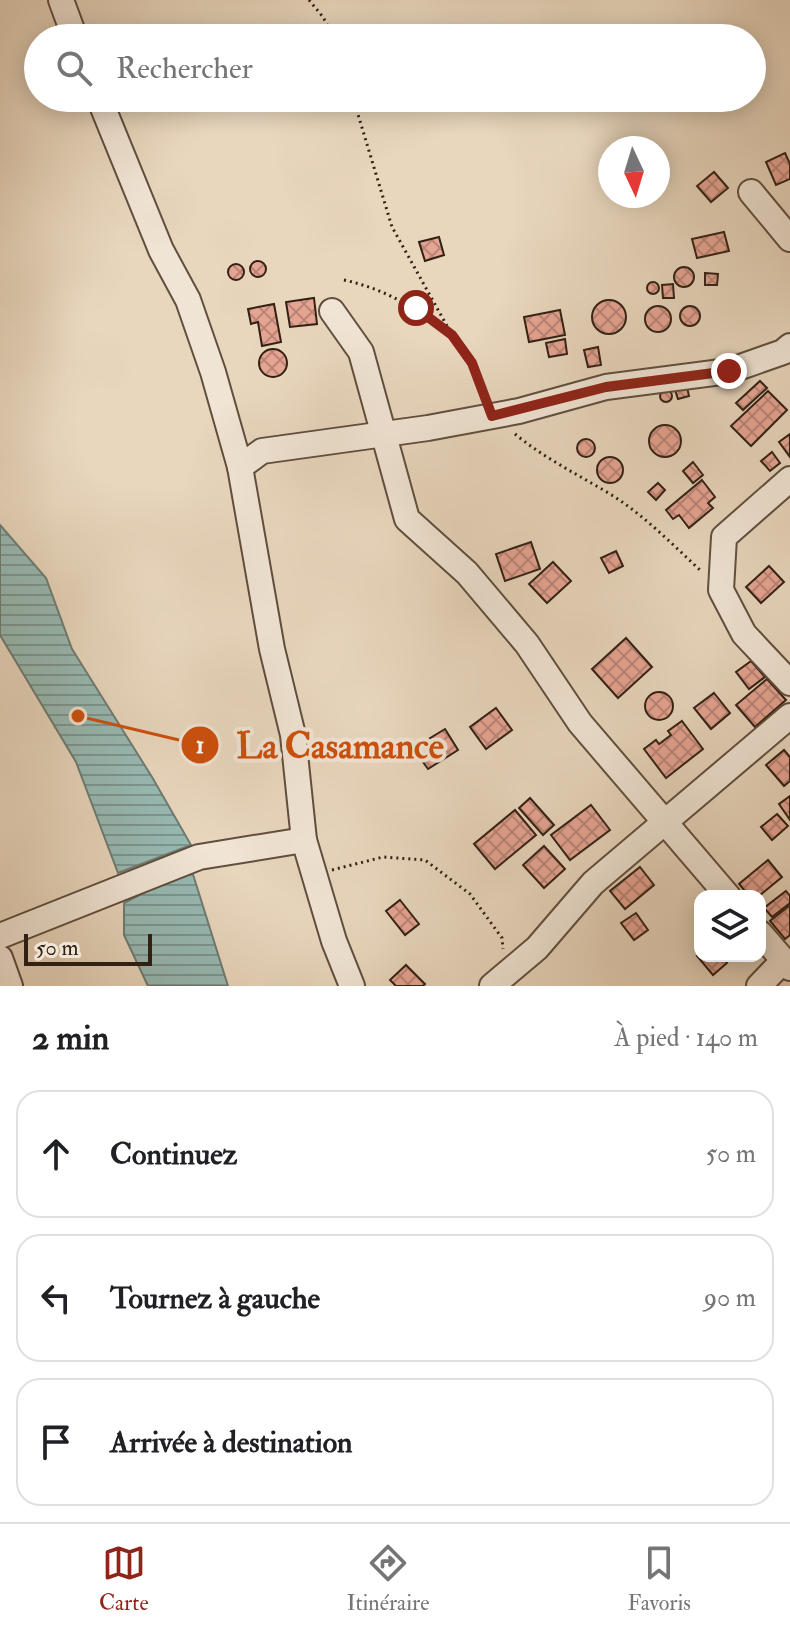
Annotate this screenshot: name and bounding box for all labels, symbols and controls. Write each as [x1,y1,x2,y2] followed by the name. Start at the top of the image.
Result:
[24,24,766,112] search box
[52,46,96,90] icon: search
[116,50,253,87] text: Rechercher
[598,136,670,208] north arrow
[398,290,434,326] route start
[711,353,747,389] route end
[180,715,460,775] callout: La Casamance
[236,724,444,769] text: La Casamance
[196,730,204,761] text: 1
[694,890,766,962] map controls
[694,890,766,962] button: layers
[24,930,152,966] scale bar
[36,934,78,962] text: 50 m
[32,1017,109,1060] text: 2 min
[614,1022,758,1054] text: À pied · 140 m
[34,1132,78,1176] icon: ahead
[110,1136,237,1173] text: Continuez
[706,1138,756,1170] text: 50 m
[34,1276,78,1320] icon: left
[110,1280,320,1317] text: Tournez à gauche
[704,1282,756,1314] text: 90 m
[34,1420,78,1464] icon: arrive
[110,1424,353,1461] text: Arrivée à destination
[99,1541,149,1617] tab: Carte
[347,1541,429,1617] tab: Itinéraire
[627,1541,691,1617] tab: Favoris

